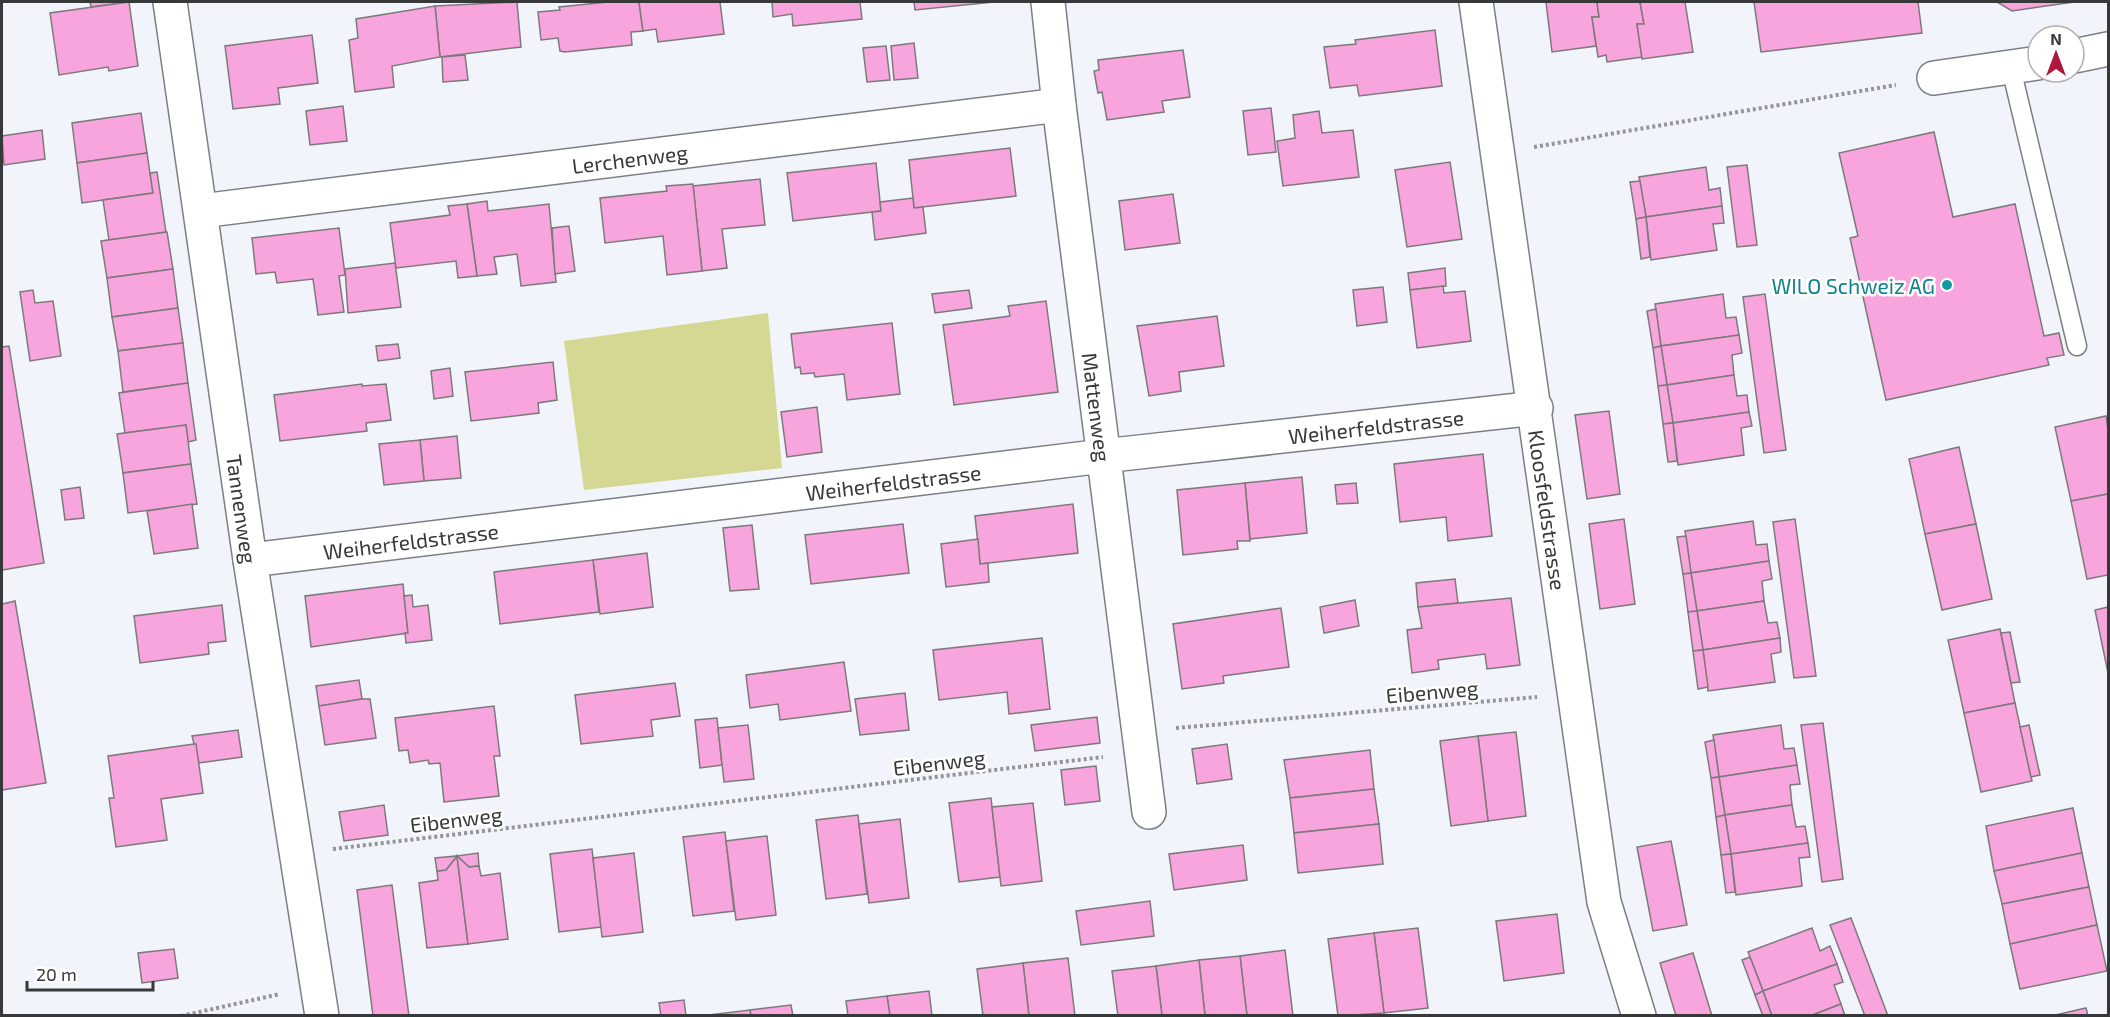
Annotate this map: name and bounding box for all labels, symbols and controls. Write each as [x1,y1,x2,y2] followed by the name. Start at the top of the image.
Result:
[2026,24,2086,84] north arrow
[2050,29,2062,48] text: N
[570,138,689,178] street label: Lerchenweg
[1771,273,1935,298] place label: WILO Schweiz AG
[1940,278,1954,292] marker: WILO Schweiz AG
[1078,351,1117,463] street label: Mattenweg
[1287,404,1465,448] street label: Weiherfeldstrasse
[1524,428,1572,592] street label: Kloosfeldstrasse
[222,453,263,565] street label: Tannenweg
[804,458,982,505] street label: Weiherfeldstrasse
[322,517,500,563] street label: Weiherfeldstrasse
[1385,674,1480,707] street label: Eibenweg
[891,744,987,780] street label: Eibenweg
[408,801,504,837] street label: Eibenweg
[27,954,153,992] scale bar
[36,963,77,985] text: 20 m

